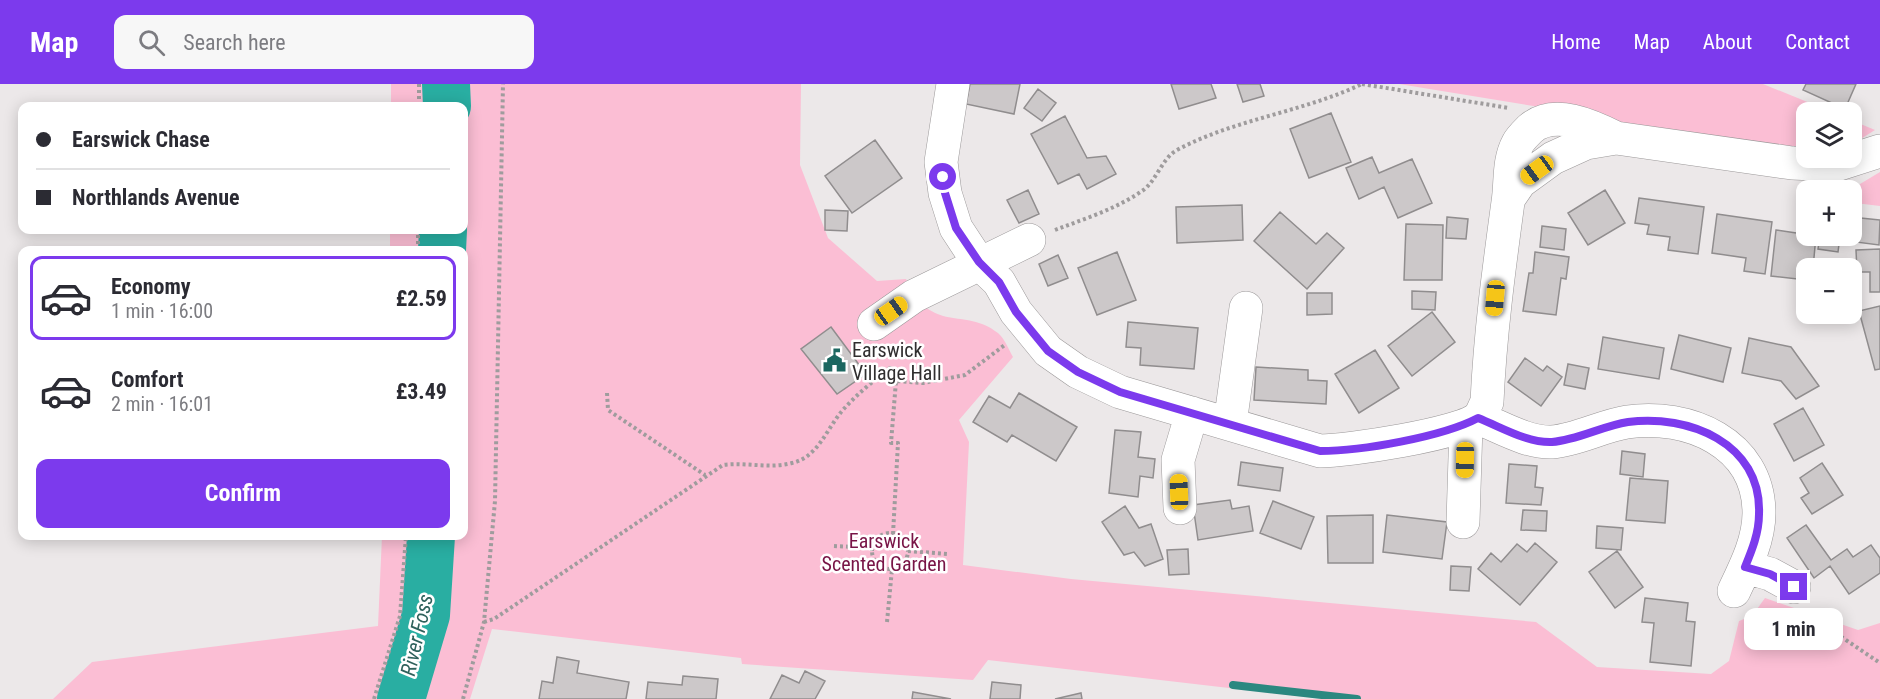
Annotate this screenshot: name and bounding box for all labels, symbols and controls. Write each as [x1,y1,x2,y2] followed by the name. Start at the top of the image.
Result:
[114,15,534,69] search box
[30,26,78,59] text: Map
[135,26,168,59] icon: search
[183,30,286,55] text: Search here
[1551,30,1601,54] text: Home
[1634,30,1670,54] text: Map
[1703,30,1752,54] text: About
[1785,30,1850,54] text: Contact
[1796,102,1862,324] map controls
[1796,102,1862,168] button: layers
[72,127,210,152] text: Earswick Chase
[1517,152,1557,188] car
[929,163,956,190] route start
[1796,180,1862,246] button: +
[72,185,240,210] text: Northlands Avenue
[1796,258,1862,324] button: −
[39,271,93,325] icon: car
[111,274,191,299] text: Economy
[1484,279,1506,317] car
[396,286,447,311] text: £2.59
[871,293,911,329] car
[111,299,213,323] text: 1 min · 16:00
[852,338,942,385] place label: Earswick Village Hall
[821,348,847,374] public building icon: Earswick Village Hall
[39,364,93,418] icon: car
[111,367,184,392] text: Comfort
[396,379,447,404] text: £3.49
[111,392,213,416] text: 2 min · 16:01
[1456,442,1474,478] car
[36,459,450,528] button: Confirm
[1169,474,1189,510] car
[822,529,946,576] park label: Earswick Scented Garden
[1780,573,1807,600] route end
[396,592,438,678] water label: River Foss
[1744,608,1844,650] callout: 1 min
[1771,617,1816,641] text: 1 min

